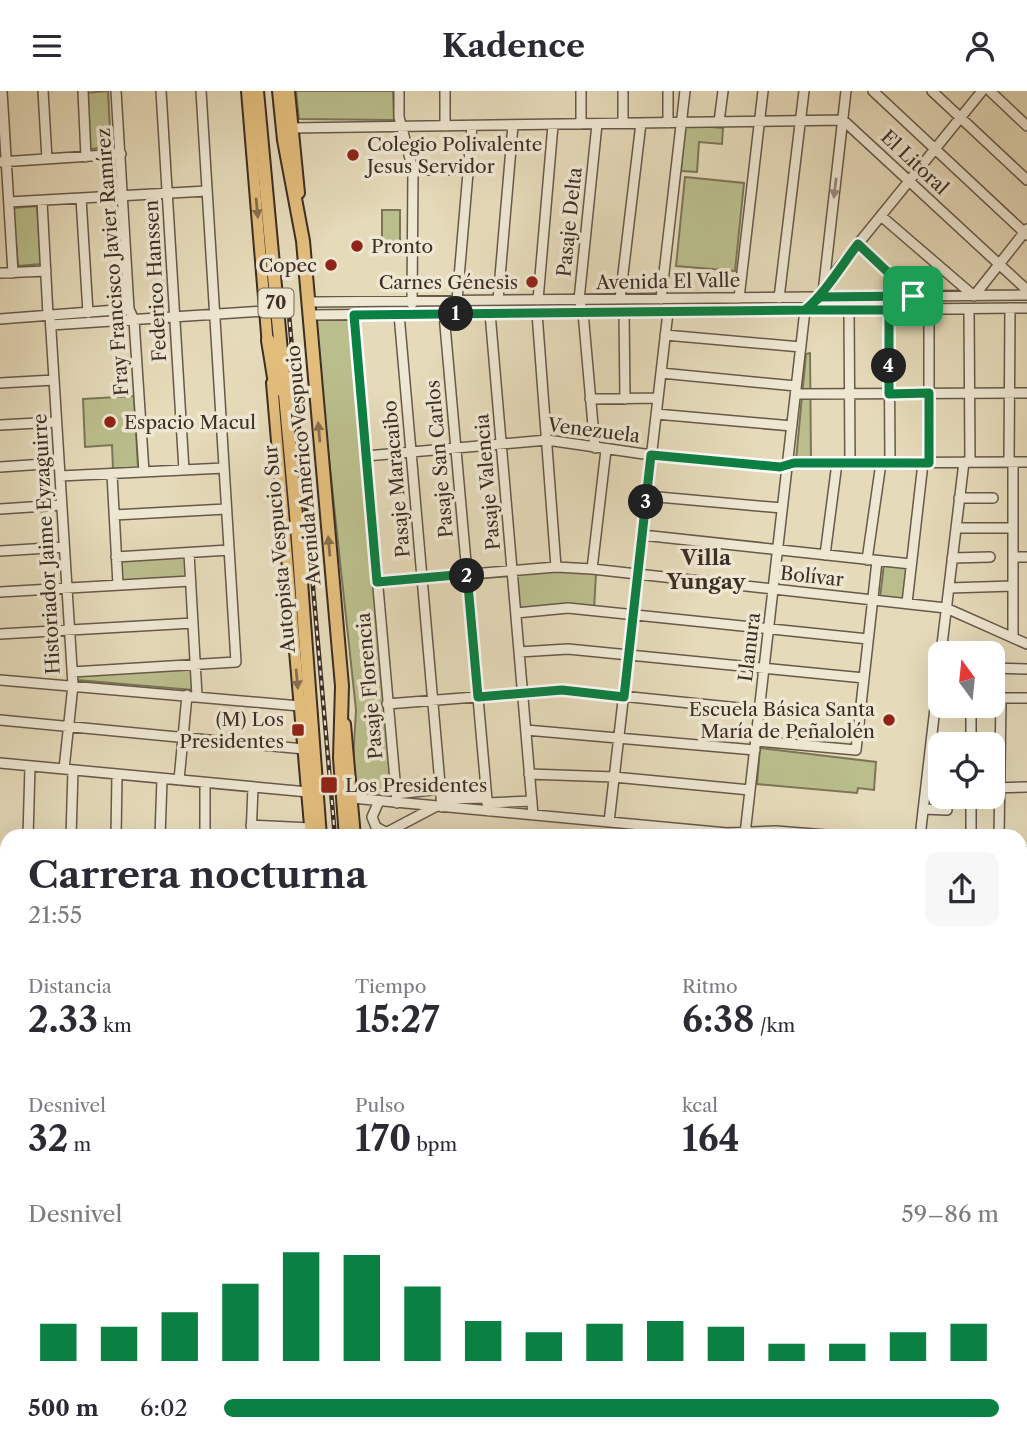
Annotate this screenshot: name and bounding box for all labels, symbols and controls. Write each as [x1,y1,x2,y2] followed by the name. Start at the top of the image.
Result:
[442,26,585,65] text: Kadence
[28,27,66,65] icon: menu
[961,27,999,65] icon: person
[876,125,953,200] street label: El Litoral
[92,127,133,397] street label: Fray Francisco Javier Ramírez
[364,133,542,178] place label: Colegio Polivalente Jesus Servidor
[345,147,361,163] marker: Colegio Polivalente Jesus Servidor
[552,166,587,278] street label: Pasaje Delta
[830,177,841,199] one-way arrow
[252,197,263,219] one-way arrow
[140,199,171,362] street label: Federico Hanssen
[371,235,433,258] place label: Pronto
[349,238,365,254] marker: Pronto
[258,254,317,277] place label: Copec
[323,257,339,273] marker: Copec
[883,266,943,326] pin
[595,269,740,294] street label: Avenida El Valle
[379,271,518,294] place label: Carnes Génesis
[524,274,540,290] marker: Carnes Génesis
[894,277,932,315] icon: arrive
[258,288,294,317] road number: 70
[438,297,474,332] pin: 1
[451,302,460,325] text: 1
[282,344,326,587] street label: Avenida Américo Vespucio
[872,349,906,383] pin: 4
[883,354,894,377] text: 4
[421,379,458,539] street label: Pasaje San Carlos
[378,399,415,558] street label: Pasaje Maracaibo
[124,411,256,434] place label: Espacio Macul
[28,413,65,675] street label: Historiador Jaime Eyzaguirre
[470,413,505,551] street label: Pasaje Valencia
[545,413,642,448] street label: Venezuela
[102,414,118,430] marker: Espacio Macul
[313,420,324,442] one-way arrow
[259,444,300,655] street label: Autopista Vespucio Sur
[628,485,664,519] pin: 3
[640,490,651,513] text: 3
[323,535,334,557] one-way arrow
[666,545,747,594] district label: Villa Yungay
[449,559,484,594] pin: 2
[779,562,845,591] street label: Bolívar
[461,564,472,587] text: 2
[734,611,765,683] street label: Llanura
[352,612,387,760] street label: Pasaje Florencia
[928,641,1004,717] north arrow
[928,641,1005,809] map controls
[292,668,303,690] one-way arrow
[689,698,875,743] place label: Escuela Básica Santa María de Peñalolén
[179,708,284,753] place label: (M) Los Presidentes
[881,712,897,728] marker: Escuela Básica Santa María de Peñalolén
[290,722,306,738] marker: (M) Los Presidentes
[928,732,1005,809] button: locate
[345,774,487,797] place label: Los Presidentes
[319,775,339,795] marker: Los Presidentes
[28,851,368,898] text: Carrera nocturna
[925,852,999,926] button: share
[28,901,82,929] text: 21:55
[28,975,112,998] text: Distancia
[355,975,426,998] text: Tiempo
[682,975,738,998] text: Ritmo
[28,998,98,1041] text: 2.33
[355,998,439,1041] text: 15:27
[682,998,755,1041] text: 6:38
[98,1014,132,1037] text: km
[755,1014,795,1037] text: /km
[28,1094,106,1117] text: Desnivel
[355,1094,405,1117] text: Pulso
[682,1094,718,1117] text: kcal
[28,1117,68,1160] text: 32
[355,1117,411,1160] text: 170
[682,1117,739,1160] text: 164
[68,1133,91,1156] text: m
[411,1133,457,1156] text: bpm
[28,1200,122,1228] text: Desnivel
[901,1200,999,1228] text: 59–86 m
[28,1394,99,1422] text: 500 m
[140,1394,188,1422] text: 6:02

